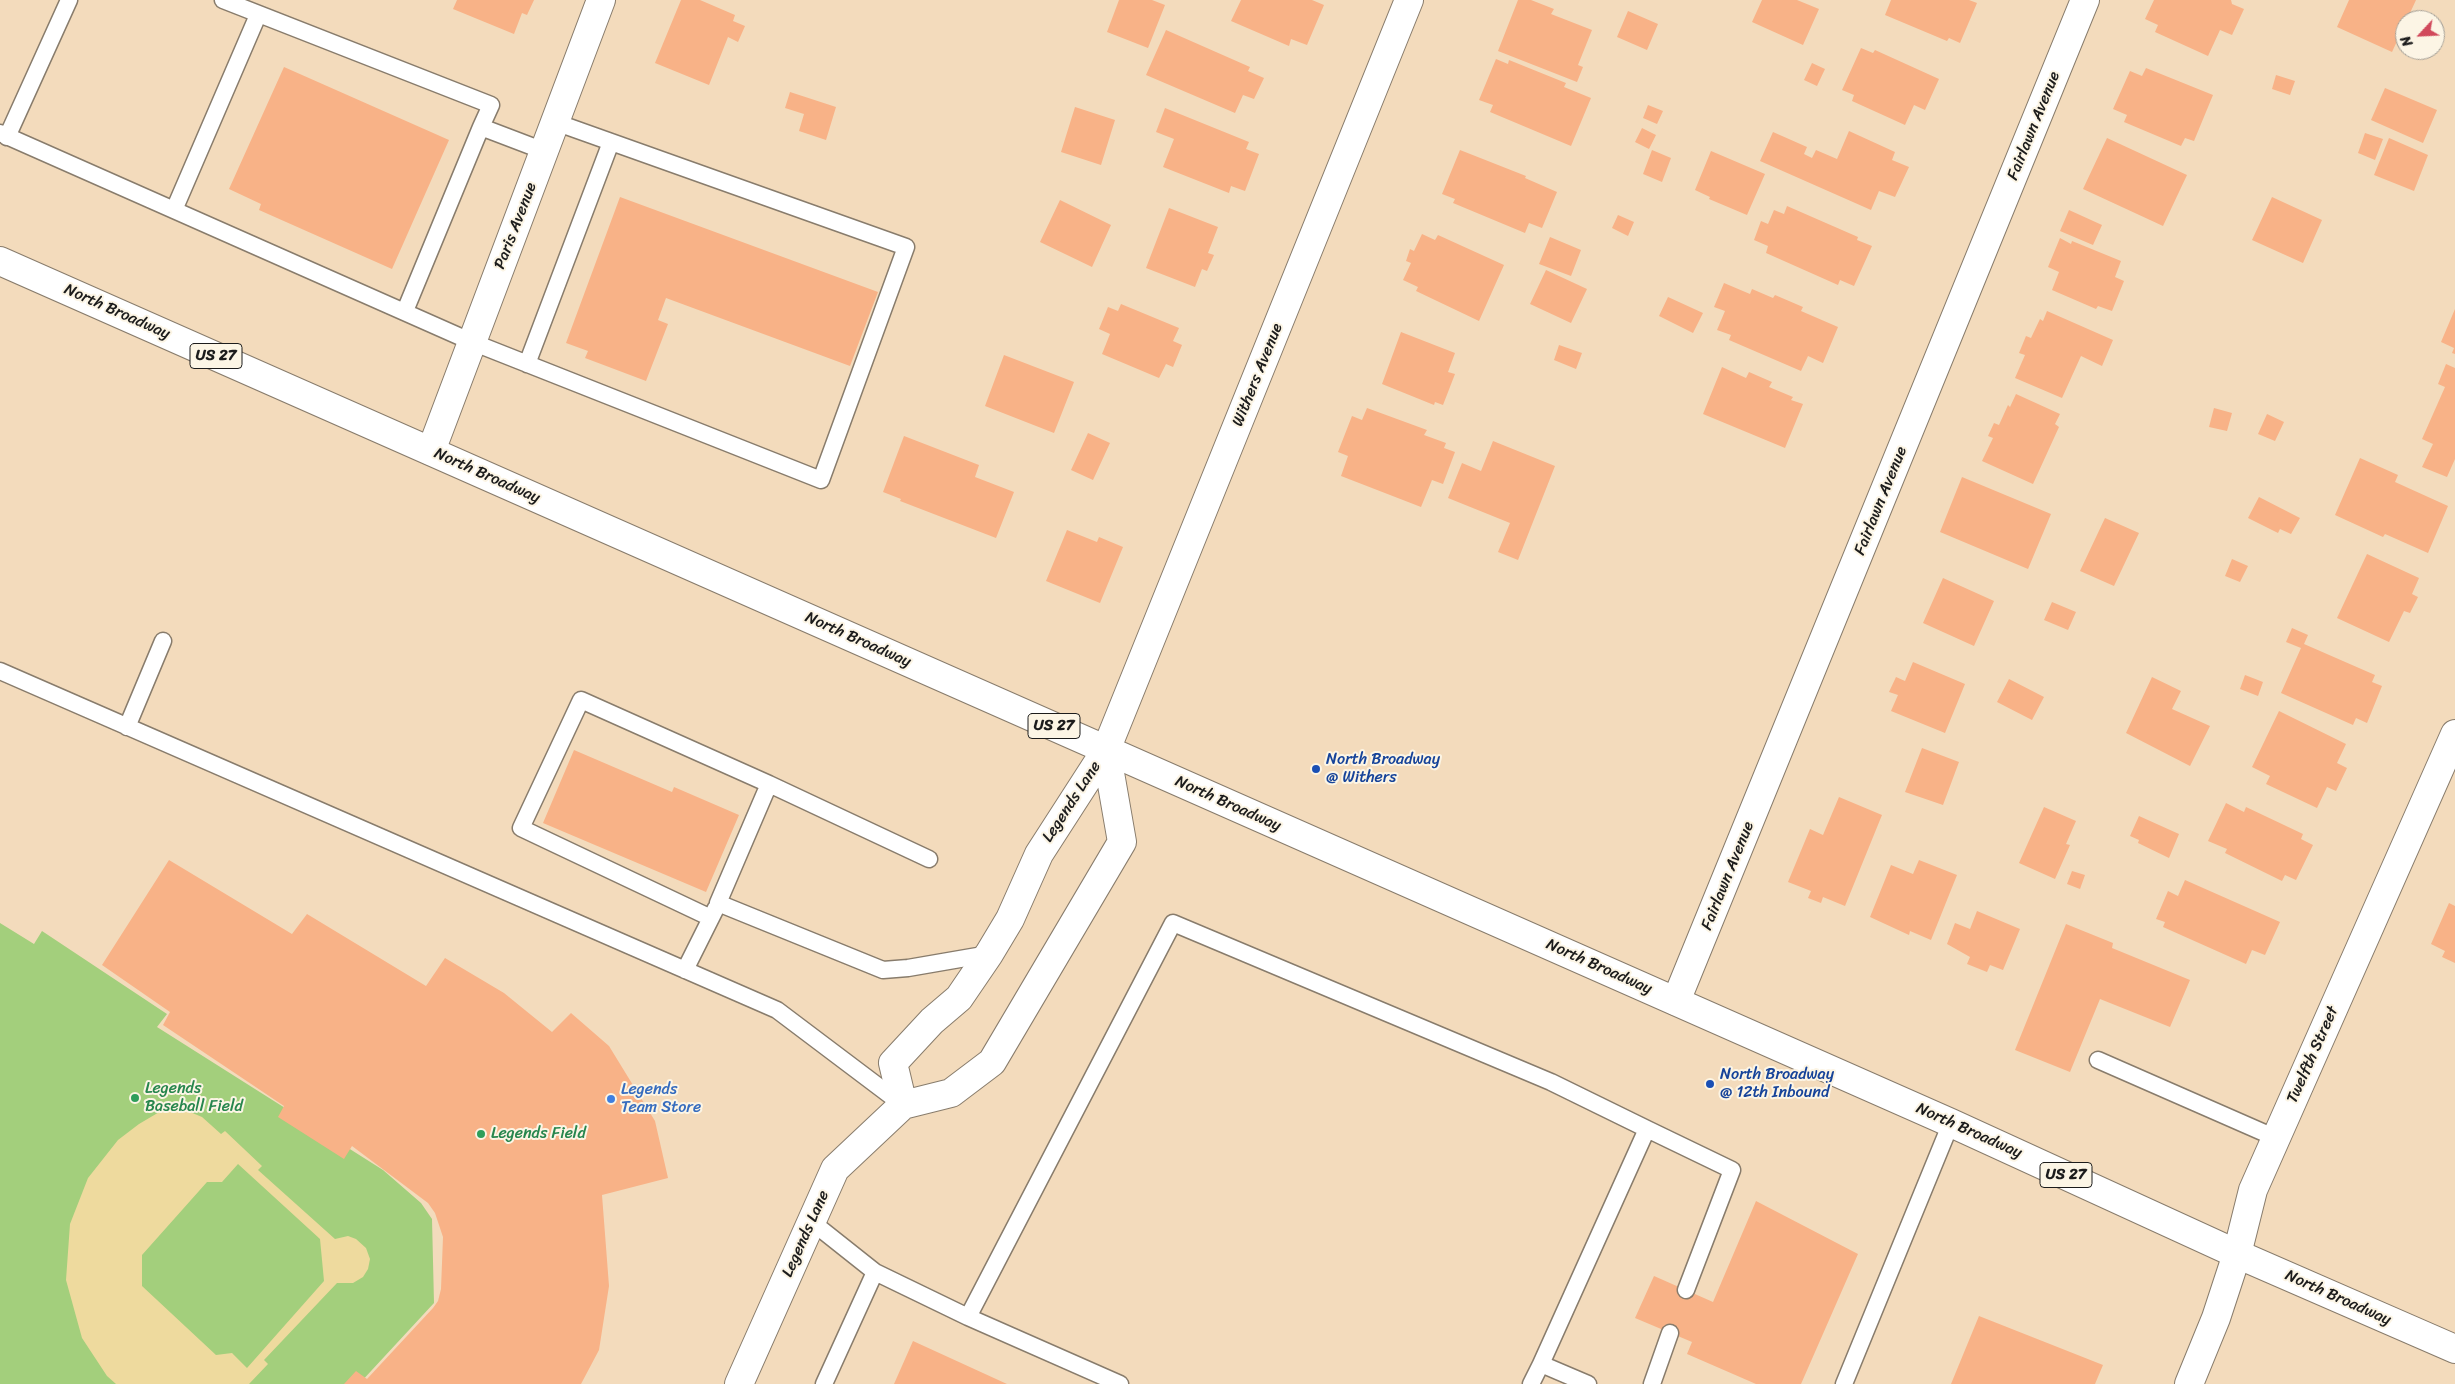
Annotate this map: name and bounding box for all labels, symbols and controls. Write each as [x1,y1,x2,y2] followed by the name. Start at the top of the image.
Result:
[2395,10,2445,60] north arrow
[2393,31,2420,51] text: N
[2004,69,2064,183] street label: Fairlawn Avenue
[491,180,541,272] street label: Paris Avenue
[61,280,173,344] street label: North Broadway
[1229,321,1287,429] street label: Withers Avenue
[190,344,242,368] road number: US 27
[431,444,543,508] street label: North Broadway
[1851,444,1911,558] street label: Fairlawn Avenue
[802,608,914,672] street label: North Broadway
[1028,714,1080,738] road number: US 27
[1326,750,1440,788] place label: North Broadway @ Withers
[1039,758,1105,846] street label: Legends Lane
[1310,763,1322,775] marker: North Broadway @ Withers
[1172,772,1284,836] street label: North Broadway
[1698,819,1758,933] street label: Fairlawn Avenue
[1543,935,1655,999] street label: North Broadway
[2283,1004,2343,1106] street label: Twelfth Street
[1720,1065,1834,1103] place label: North Broadway @ 12th Inbound
[1704,1078,1716,1090] marker: North Broadway @ 12th Inbound
[145,1079,243,1117] place label: Legends Baseball Field
[621,1080,701,1118] place label: Legends Team Store
[129,1092,141,1104] marker: Legends Baseball Field
[605,1093,617,1105] marker: Legends Team Store
[1913,1099,2025,1163] street label: North Broadway
[491,1124,586,1144] place label: Legends Field
[475,1128,487,1140] marker: Legends Field
[2040,1162,2092,1188] road number: US 27
[778,1188,834,1280] street label: Legends Lane
[2282,1266,2394,1330] street label: North Broadway

